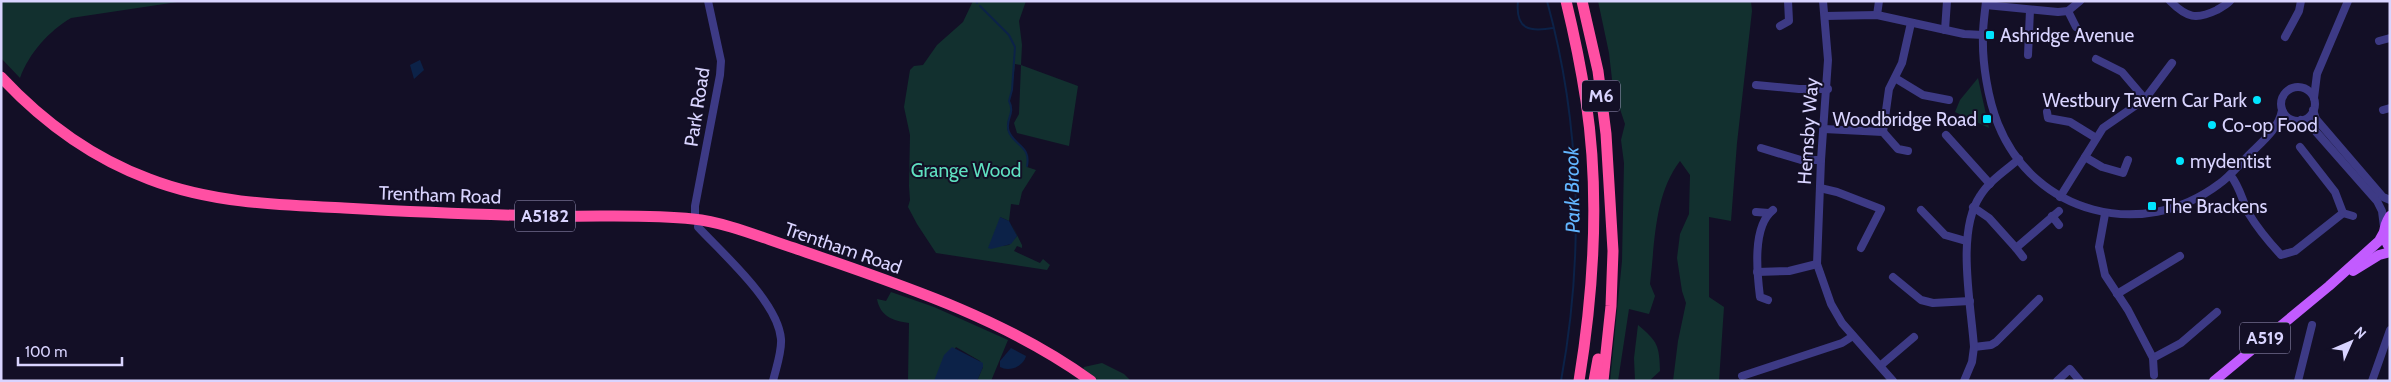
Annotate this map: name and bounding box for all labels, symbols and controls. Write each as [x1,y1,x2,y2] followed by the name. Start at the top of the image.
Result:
[2000,24,2134,47] place label: Ashridge Avenue
[1984,29,1996,41] marker: Ashridge Avenue
[679,66,715,148] street label: Park Road
[1793,76,1823,185] street label: Hemsby Way
[1582,80,1620,112] road number: M6
[2043,89,2247,112] place label: Westbury Tavern Car Park
[2251,94,2263,106] marker: Westbury Tavern Car Park
[1833,108,1977,131] place label: Woodbridge Road
[1981,113,1993,125] marker: Woodbridge Road
[2222,114,2318,137] place label: Co-op Food
[2206,119,2218,131] marker: Co-op Food
[1559,145,1585,233] water label: Park Brook
[2190,150,2272,173] place label: mydentist
[2174,155,2186,167] marker: mydentist
[911,159,1021,182] park label: Grange Wood
[378,181,502,209] street label: Trentham Road
[2162,195,2268,218] place label: The Brackens
[515,200,575,232] road number: A5182
[2146,200,2158,212] marker: The Brackens
[781,217,905,279] street label: Trentham Road
[2326,317,2376,367] north arrow
[2240,322,2290,353] road number: A519
[2350,323,2370,343] text: N
[18,334,121,366] scale bar
[25,343,67,361] text: 100 m

